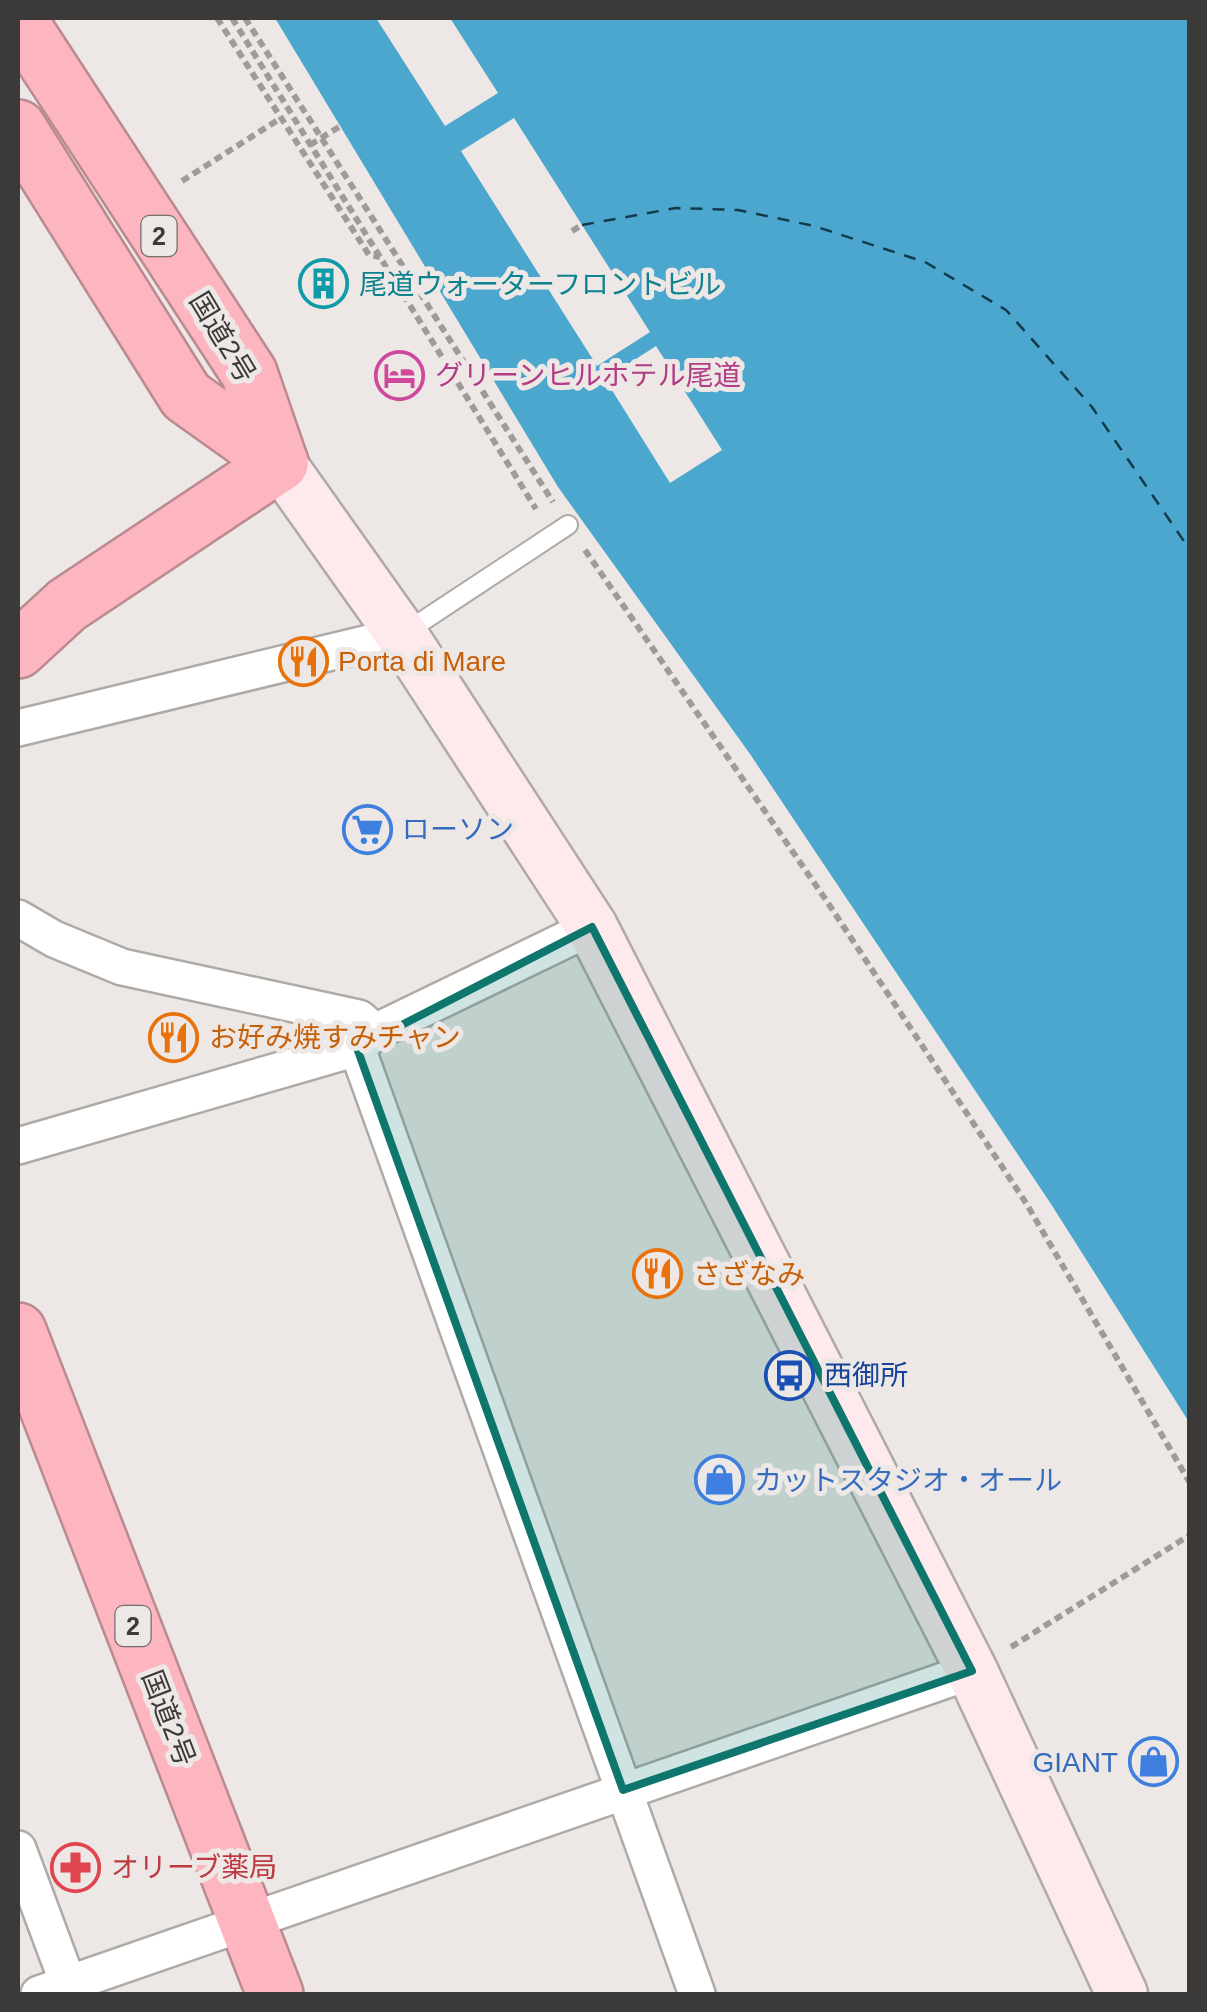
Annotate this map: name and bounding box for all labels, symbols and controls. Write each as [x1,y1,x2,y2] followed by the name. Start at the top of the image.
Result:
[142,216,176,256] road number: 2
[298,258,350,310] building icon: 尾道ウォーターフロントビル
[359,269,721,300] place label: 尾道ウォーターフロントビル
[184,287,262,388] street label: 国道2号
[374,349,426,401] hotel icon: グリーンヒルホテル尾道
[435,360,742,391] place label: グリーンヒルホテル尾道
[277,635,329,687] restaurant icon: Porta di Mare
[338,646,506,677] place label: Porta di Mare
[341,803,393,855] supermarket icon: ローソン
[402,814,514,845] place label: ローソン
[148,1011,200,1063] restaurant icon: お好み焼すみチャン
[209,1022,461,1053] place label: お好み焼すみチャン
[632,1248,684,1300] restaurant icon: さざなみ
[693,1259,805,1290] place label: さざなみ
[763,1349,815,1401] bus stop icon: 西御所
[824,1360,908,1391] place label: 西御所
[693,1454,745,1506] shop icon: カットスタジオ・オール
[754,1465,1062,1496] place label: カットスタジオ・オール
[116,1606,150,1646] road number: 2
[136,1666,201,1770] street label: 国道2号
[1127,1736,1179,1788] shop icon: GIANT
[1032,1747,1118,1778] place label: GIANT
[50,1841,102,1893] pharmacy icon: オリーブ薬局
[111,1852,277,1883] place label: オリーブ薬局

